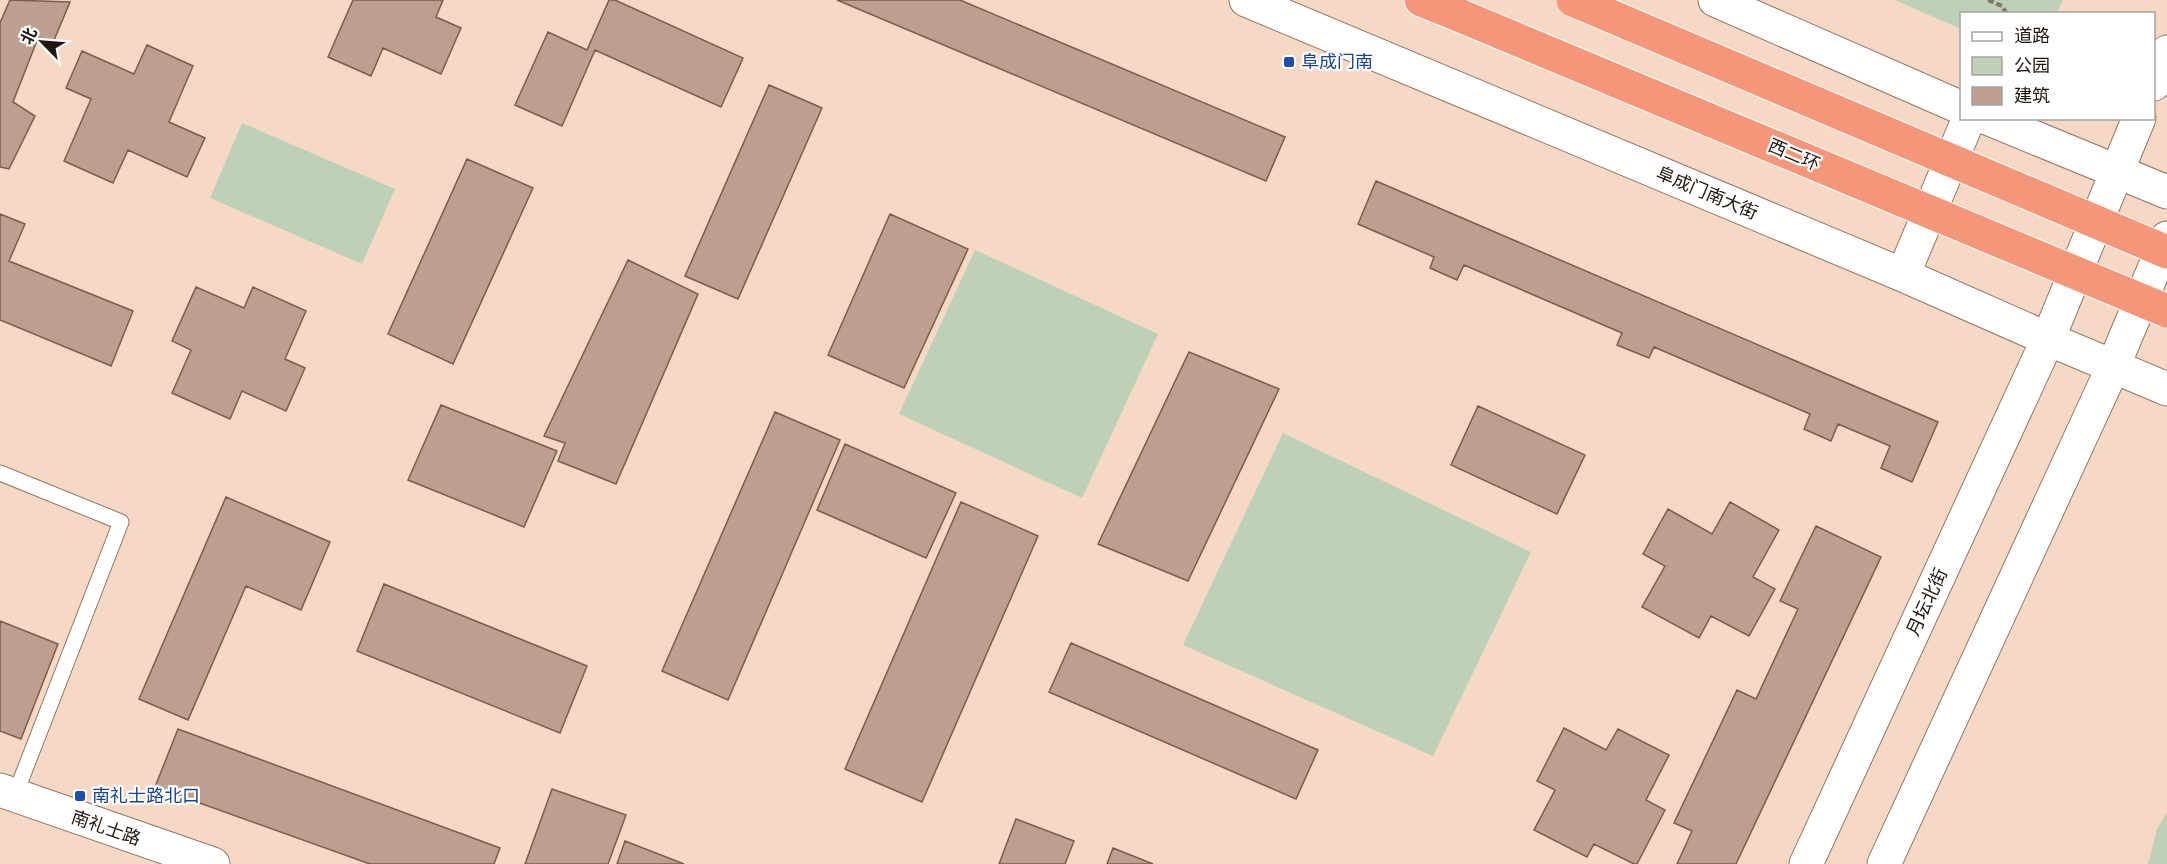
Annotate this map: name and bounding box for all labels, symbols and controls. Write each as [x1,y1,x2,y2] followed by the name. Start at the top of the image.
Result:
[12,12,72,72] north arrow
[1960,12,2155,120] legend
[16,24,41,47] text: 北
[2014,25,2050,46] text: 道路
[1301,51,1373,72] place label: 阜成门南
[1282,55,1296,69] marker: 阜成门南
[2014,55,2050,76] text: 公园
[2014,85,2050,106] text: 建筑
[1765,134,1823,175] street label: 西二环
[1653,162,1761,223] street label: 阜成门南大街
[1902,565,1951,639] street label: 月坛北街
[92,785,200,806] place label: 南礼士路北口
[73,789,87,803] marker: 南礼士路北口
[69,806,144,849] street label: 南礼士路

